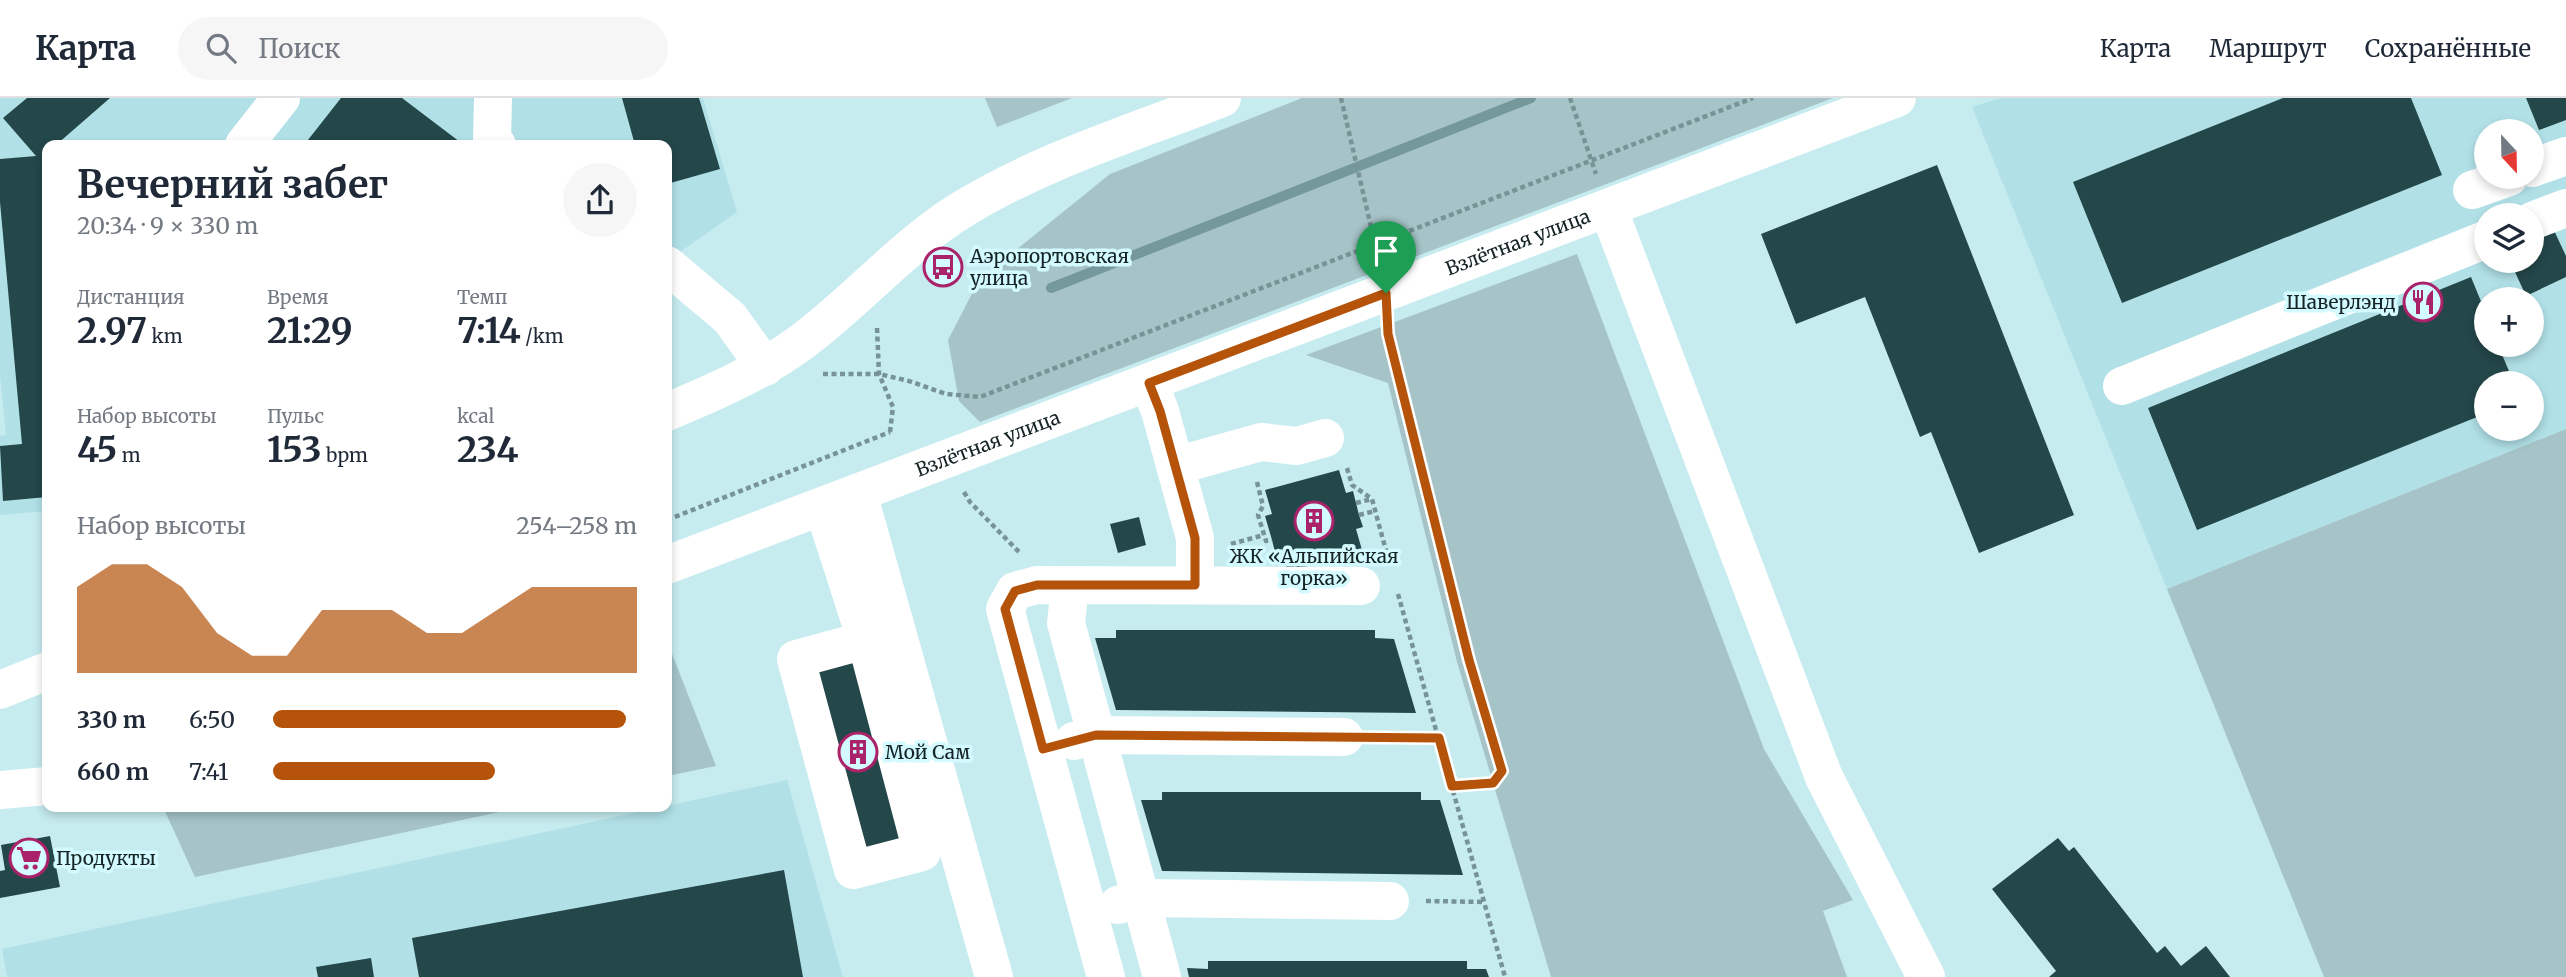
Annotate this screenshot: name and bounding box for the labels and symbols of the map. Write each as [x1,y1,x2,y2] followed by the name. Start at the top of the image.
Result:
[2474,119,2544,189] north arrow
[1442,204,1593,280] street label: Взлётная улица
[1356,221,1416,293] pin
[969,244,1129,290] place label: Аэропортовская улица
[922,246,964,288] bus stop icon: Аэропортовская улица
[2402,281,2444,323] restaurant icon: Шаверлэнд
[2286,290,2396,314] place label: Шаверлэнд
[912,405,1063,482] street label: Взлётная улица
[1293,500,1335,542] building icon: ЖК «Альпийская горка»
[1229,544,1399,590] place label: ЖК «Альпийская горка»
[837,731,879,773] building icon: Мой Сам
[885,740,970,764] place label: Мой Сам
[8,837,50,879] supermarket icon: Продукты
[56,846,156,870] place label: Продукты

